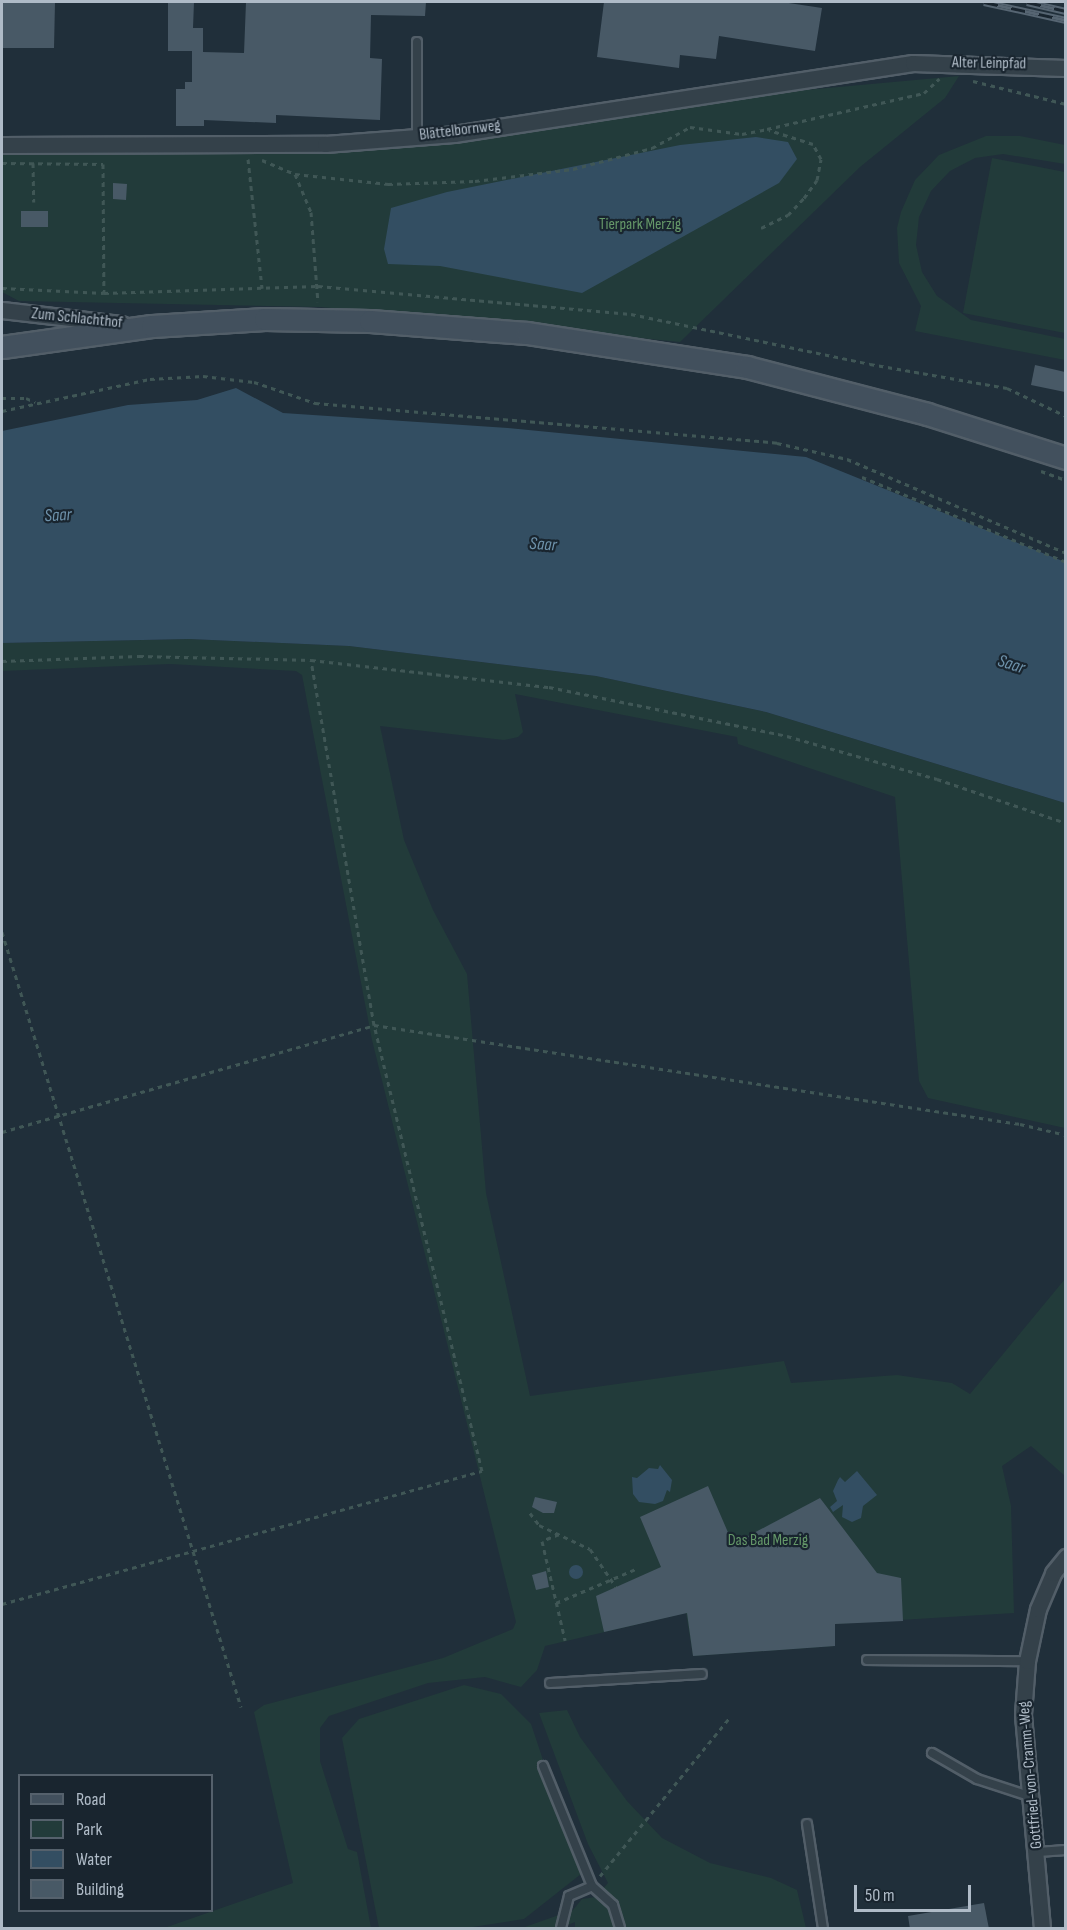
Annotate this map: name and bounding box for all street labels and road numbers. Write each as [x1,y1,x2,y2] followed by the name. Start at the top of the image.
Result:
[952,54,1026,74] street label: Alter Leinpfad
[418,116,502,146] street label: Blättelbornweg
[31,305,123,333] street label: Zum Schlachthof
[1015,1700,1047,1850] street label: Gottfried-von-Cramm-Weg

